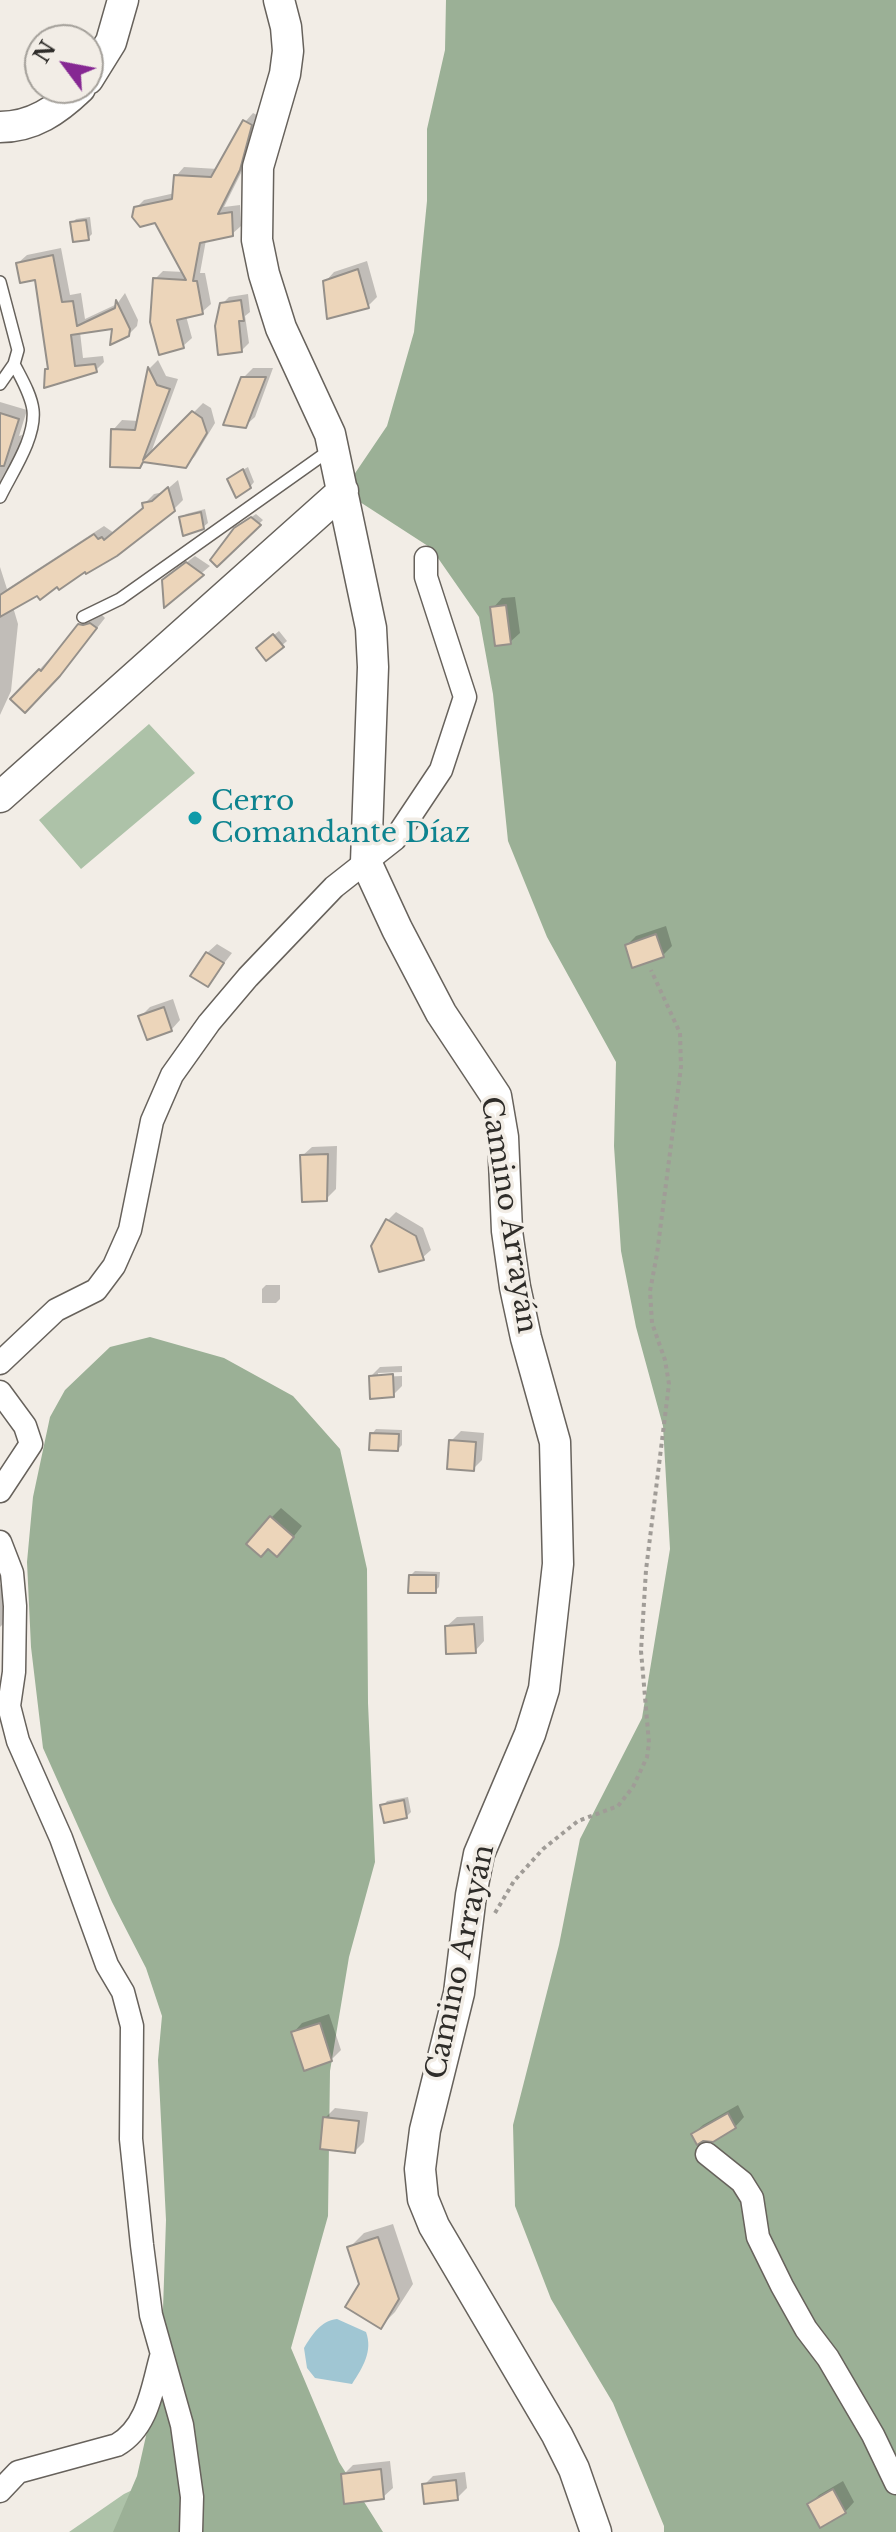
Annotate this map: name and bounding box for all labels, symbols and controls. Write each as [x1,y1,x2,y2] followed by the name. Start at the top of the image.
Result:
[24,24,104,104] north arrow
[28,36,62,68] text: N
[211,785,470,851] place label: Cerro Comandante Díaz
[186,809,204,827] marker: Cerro Comandante Díaz
[473,1094,543,1336] street label: Camino Arrayán
[420,1842,502,2082] street label: Camino Arrayán

